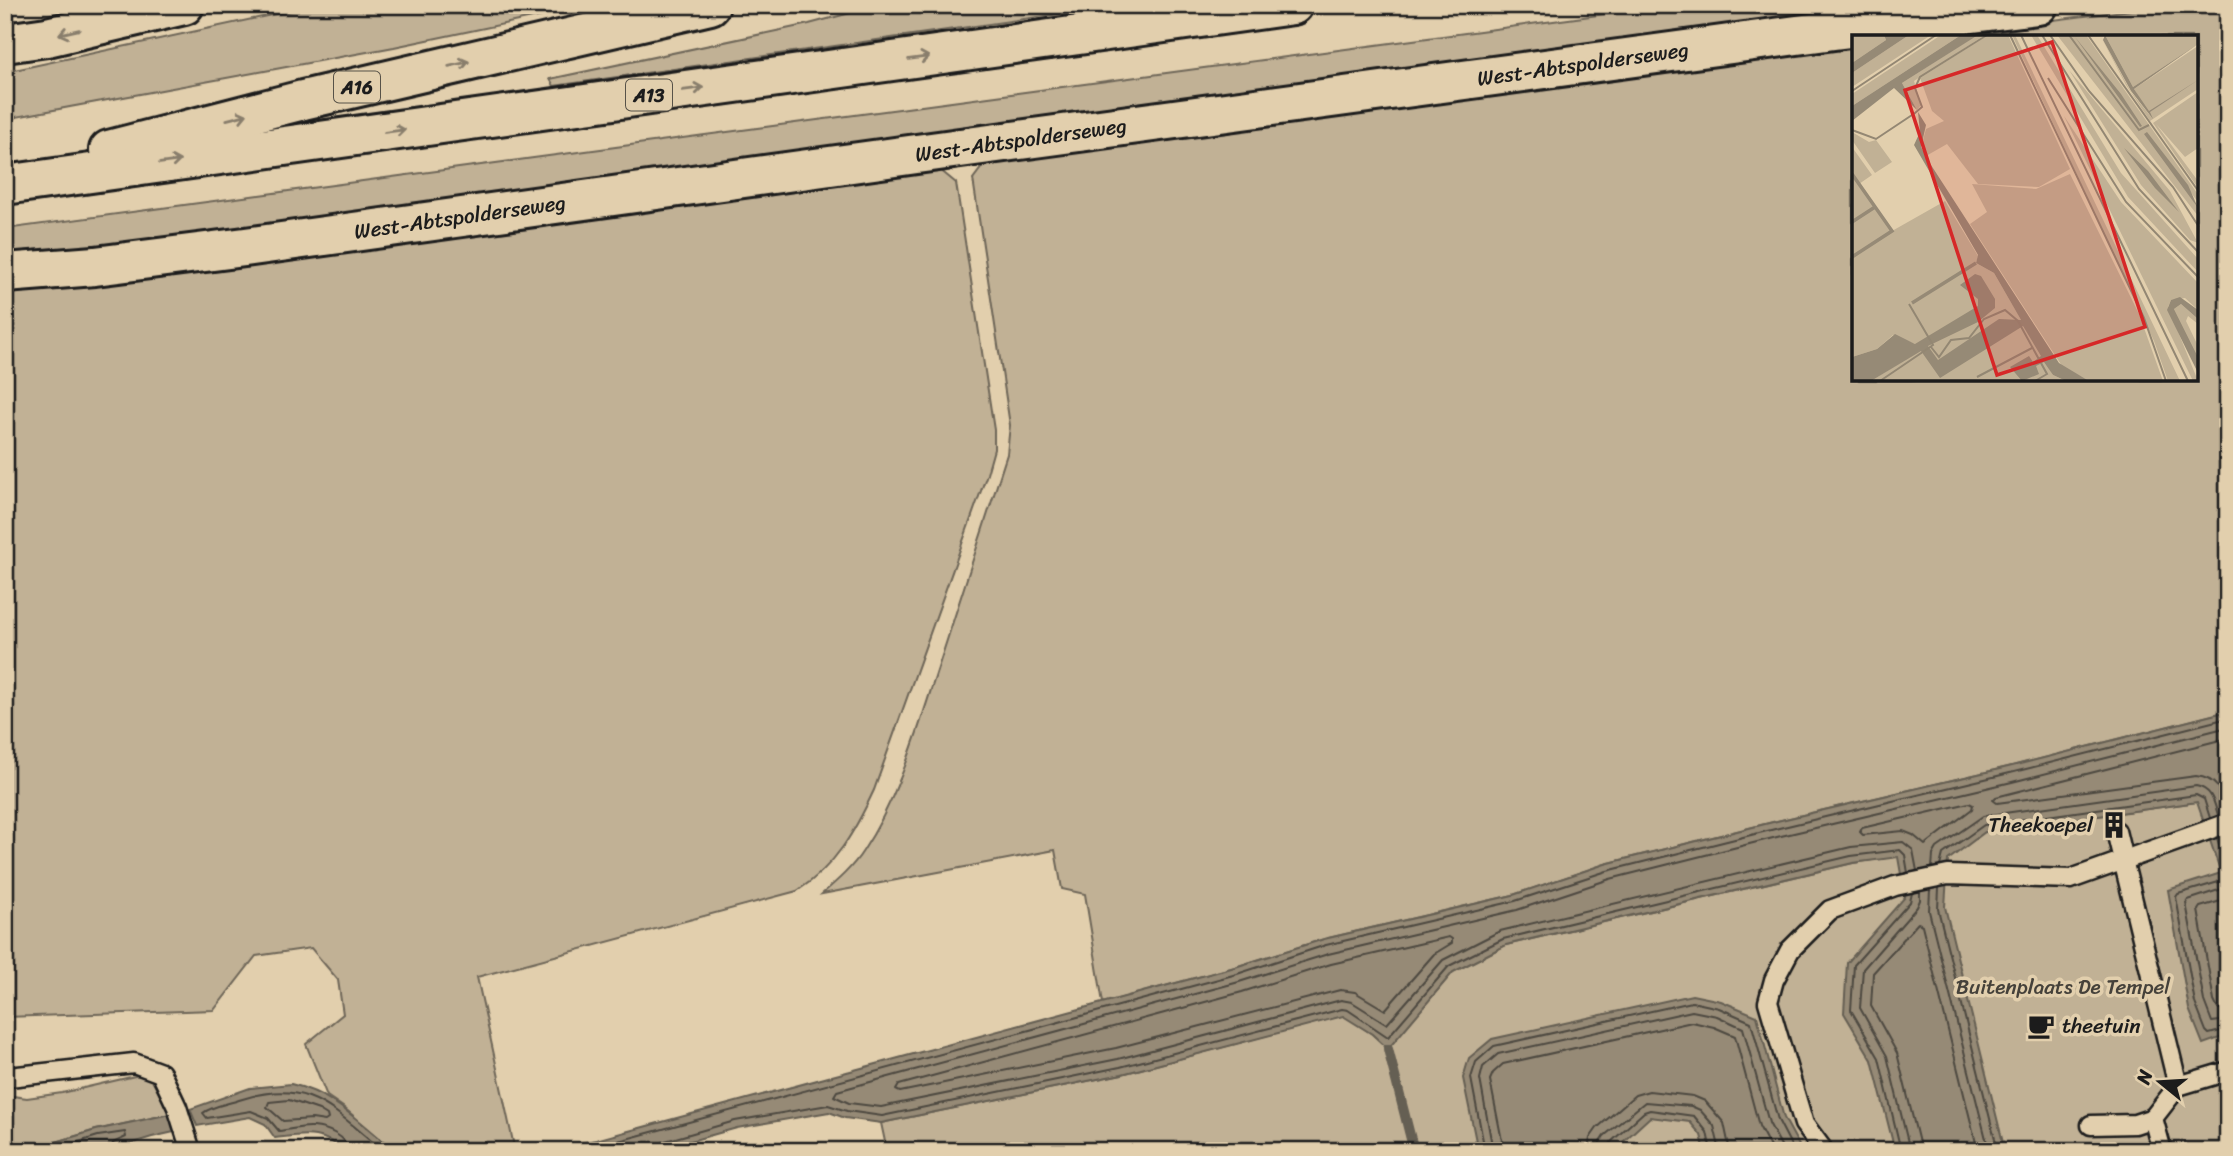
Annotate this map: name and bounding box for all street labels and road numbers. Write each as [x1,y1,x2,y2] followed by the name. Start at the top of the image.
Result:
[1475,30,1691,98] street label: West-Abtspolderseweg
[334,72,380,102] road number: A16
[626,80,672,110] road number: A13
[913,106,1129,174] street label: West-Abtspolderseweg
[352,183,568,251] street label: West-Abtspolderseweg

